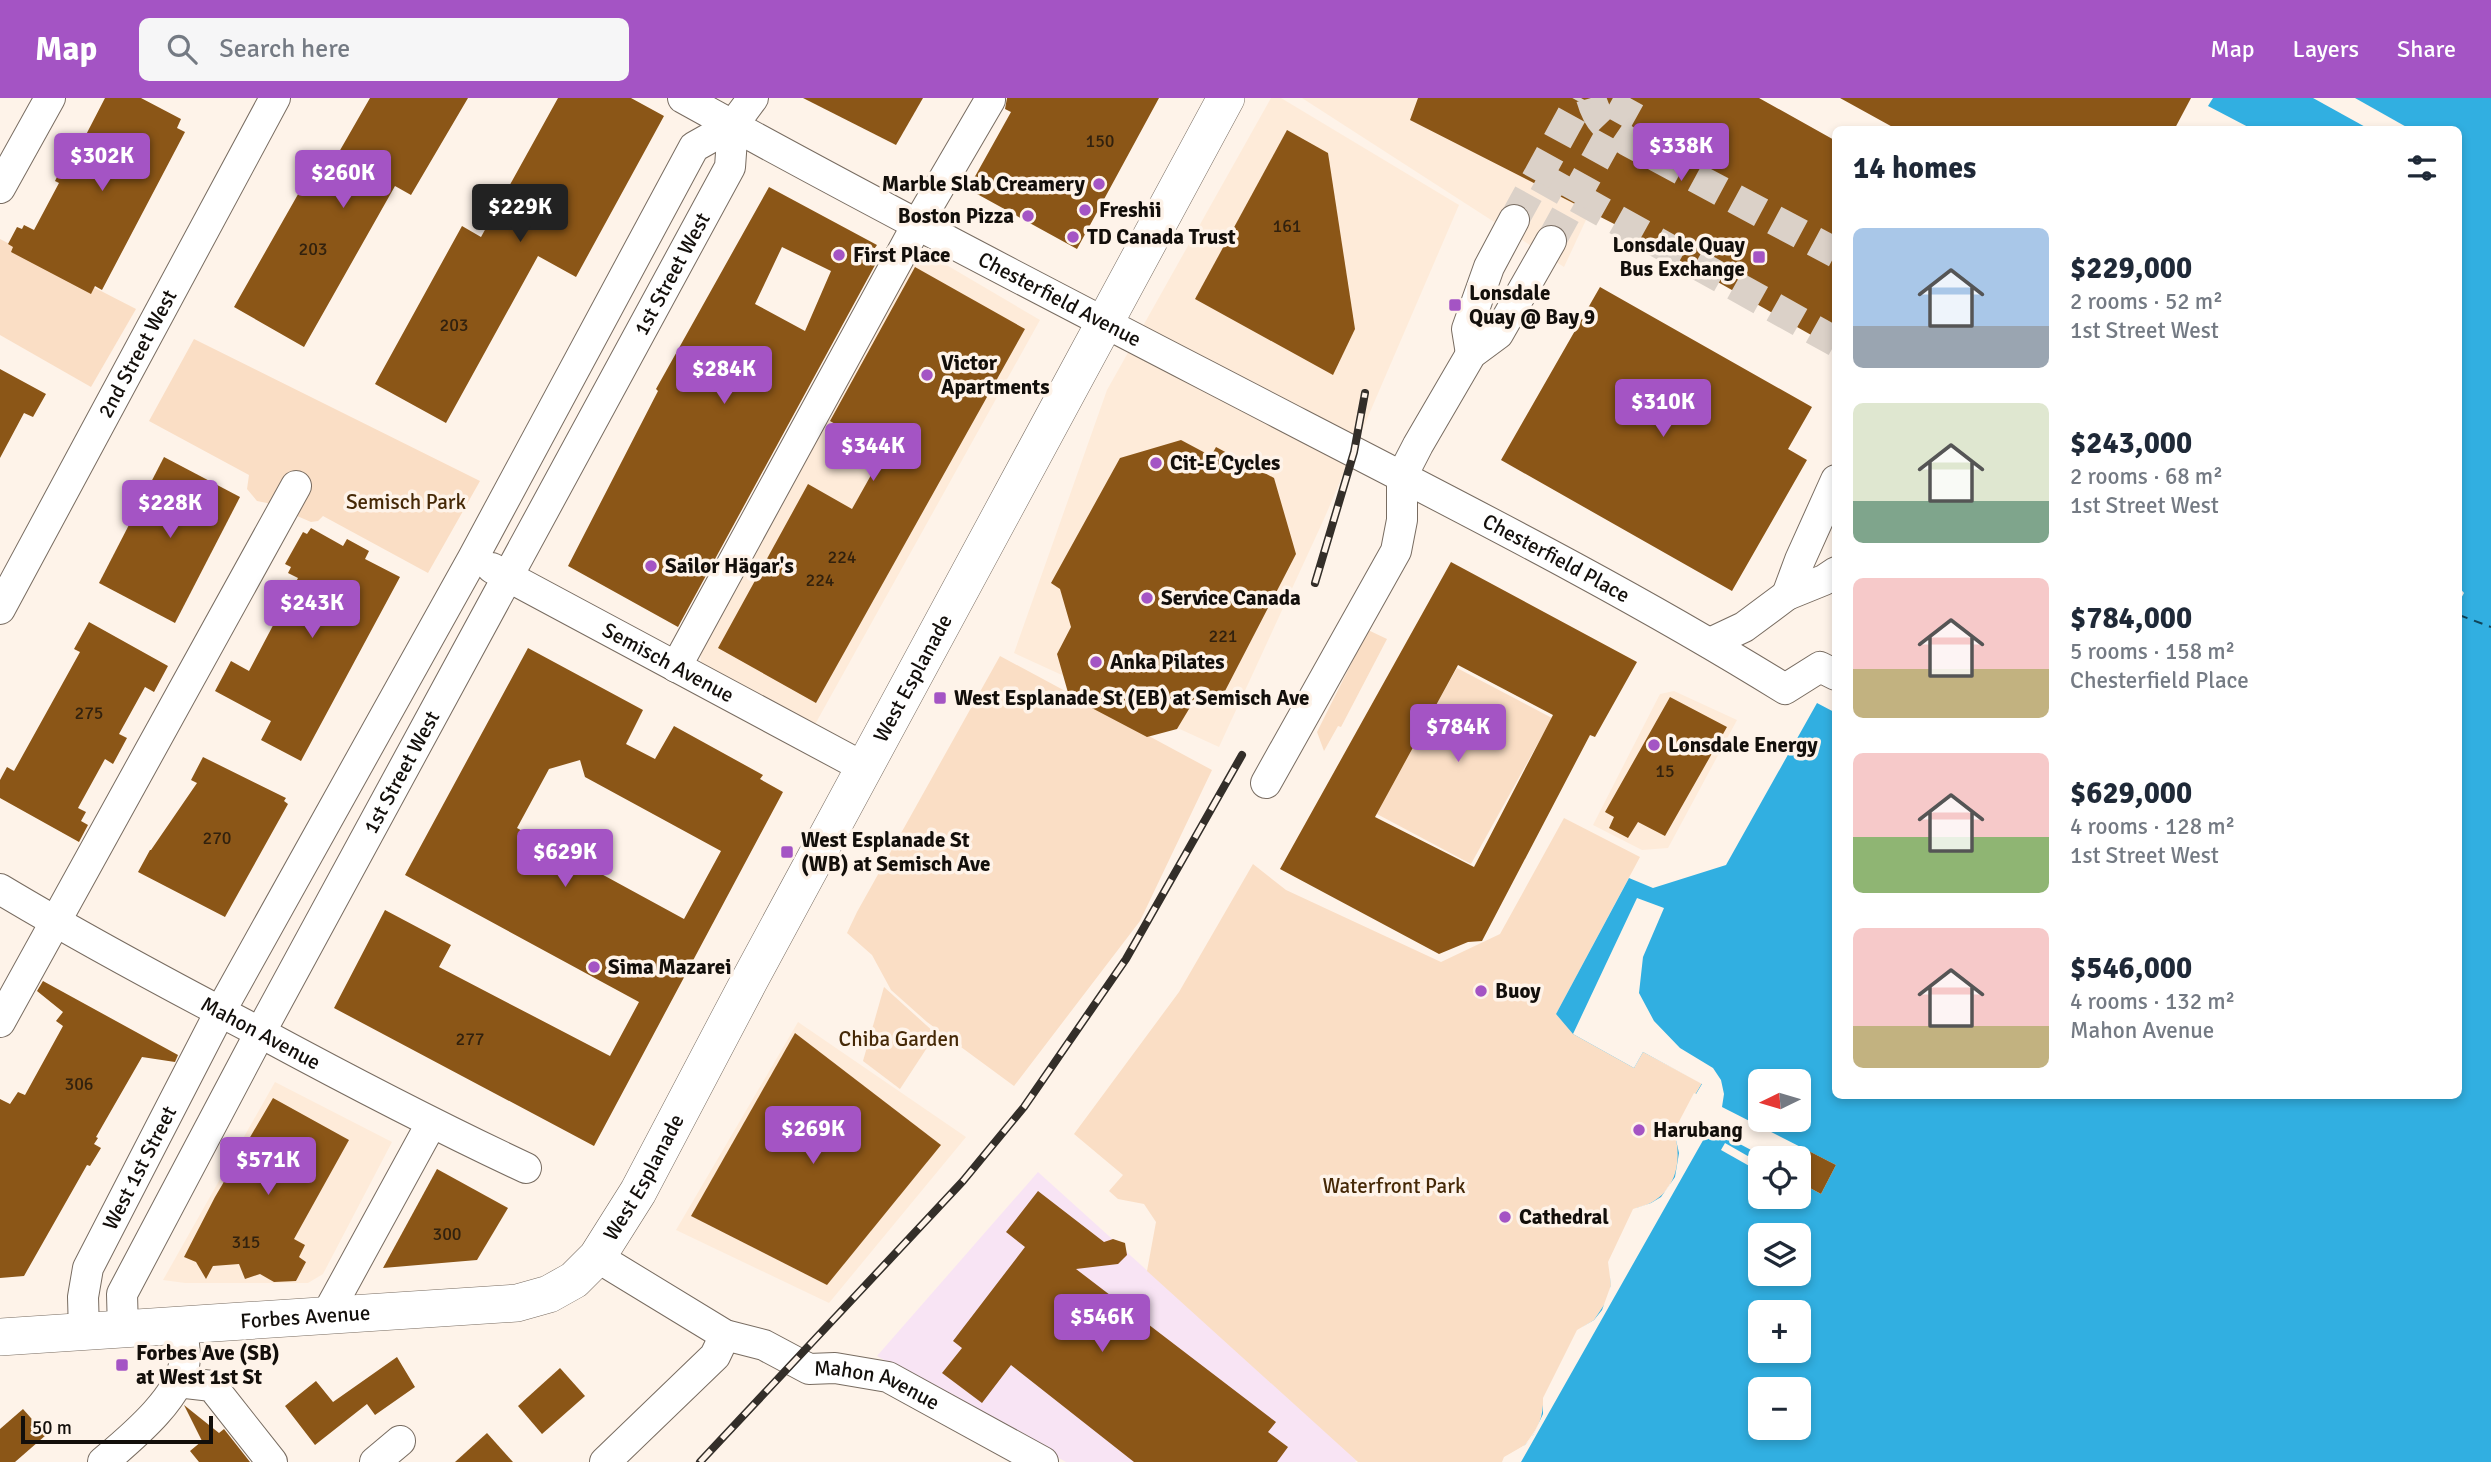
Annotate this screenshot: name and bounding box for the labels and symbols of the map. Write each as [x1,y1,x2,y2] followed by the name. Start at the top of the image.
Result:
[1632,123,1730,183] pin: $338K
[1085,130,1115,152] house number: 150
[53,134,151,193] pin: $302K
[294,150,392,210] pin: $260K
[882,171,1086,197] place label: Marble Slab Creamery
[1091,176,1107,192] marker: Marble Slab Creamery
[471,184,569,244] pin: $229K
[1099,197,1161,223] place label: Freshii
[1077,202,1093,218] marker: Freshii
[898,203,1014,229] place label: Boston Pizza
[628,208,716,340] street label: 1st Street West
[1020,208,1036,224] marker: Boston Pizza
[1272,215,1302,237] house number: 161
[1087,224,1236,250] place label: TD Canada Trust
[1065,229,1081,245] marker: TD Canada Trust
[1612,232,1746,282] place label: Lonsdale Quay Bus Exchange
[298,238,328,260] house number: 203
[853,242,951,268] place label: First Place
[974,246,1146,352] street label: Chesterfield Avenue
[831,247,847,263] marker: First Place
[1751,249,1767,265] marker: Lonsdale Quay Bus Exchange
[1469,280,1595,330] place label: Lonsdale Quay @ Bay 9
[92,285,183,422] street label: 2nd Street West
[1447,297,1463,313] marker: Lonsdale Quay @ Bay 9
[439,314,469,336] house number: 203
[675,346,773,406] pin: $284K
[941,350,1050,400] place label: Victor Apartments
[919,367,935,383] marker: Victor Apartments
[1614,380,1712,439] pin: $310K
[824,424,922,483] pin: $344K
[1170,450,1280,476] place label: Cit-E Cycles
[1148,455,1164,471] marker: Cit-E Cycles
[121,480,219,540] pin: $228K
[346,489,467,515] park label: Semisch Park
[1478,508,1634,608] street label: Chesterfield Place
[827,546,857,568] house number: 224
[665,553,794,579] place label: Sailor Hägar's
[643,558,659,574] marker: Sailor Hägar's
[805,569,835,591] house number: 224
[263,580,361,640] pin: $243K
[1161,585,1301,611] place label: Service Canada
[1139,590,1155,606] marker: Service Canada
[868,610,958,747] street label: West Esplanade
[598,617,739,708] street label: Semisch Avenue
[1208,625,1238,647] house number: 221
[1110,649,1225,675] place label: Anka Pilates
[1088,654,1104,670] marker: Anka Pilates
[954,685,1310,711] place label: West Esplanade St (EB) at Semisch Ave
[932,690,948,706] marker: West Esplanade St (EB) at Semisch Ave
[74,702,104,724] house number: 275
[1409,704,1507,764] pin: $784K
[358,706,445,838] street label: 1st Street West
[1668,732,1818,758] place label: Lonsdale Energy
[1646,737,1662,753] marker: Lonsdale Energy
[1655,760,1675,782] house number: 15
[202,827,232,849] house number: 270
[801,827,990,877] place label: West Esplanade St (WB) at Semisch Ave
[516,830,614,889] pin: $629K
[779,844,795,860] marker: West Esplanade St (WB) at Semisch Ave
[608,954,732,980] place label: Sima Mazarei
[586,959,602,975] marker: Sima Mazarei
[1495,978,1541,1004] place label: Buoy
[1473,983,1489,999] marker: Buoy
[197,991,325,1076] street label: Mahon Avenue
[839,1026,959,1052] park label: Chiba Garden
[455,1028,485,1050] house number: 277
[1748,1069,1811,1132] north arrow
[64,1073,94,1095] house number: 306
[97,1102,182,1234] street label: West 1st Street
[764,1107,862,1166] pin: $269K
[598,1110,690,1246] street label: West Esplanade
[1653,1117,1743,1143] place label: Harubang
[1631,1122,1647,1138] marker: Harubang
[219,1138,317,1197] pin: $571K
[1323,1173,1466,1199] park label: Waterfront Park
[1519,1204,1609,1230] place label: Cathedral
[1497,1209,1513,1225] marker: Cathedral
[432,1223,462,1245] house number: 300
[231,1231,261,1253] house number: 315
[1053,1294,1151,1354] pin: $546K
[240,1300,371,1334] street label: Forbes Avenue
[136,1340,280,1390] place label: Forbes Ave (SB) at West 1st St
[813,1354,944,1416] street label: Mahon Avenue
[114,1357,130,1373] marker: Forbes Ave (SB) at West 1st St
[21,1413,214,1445] scale bar

